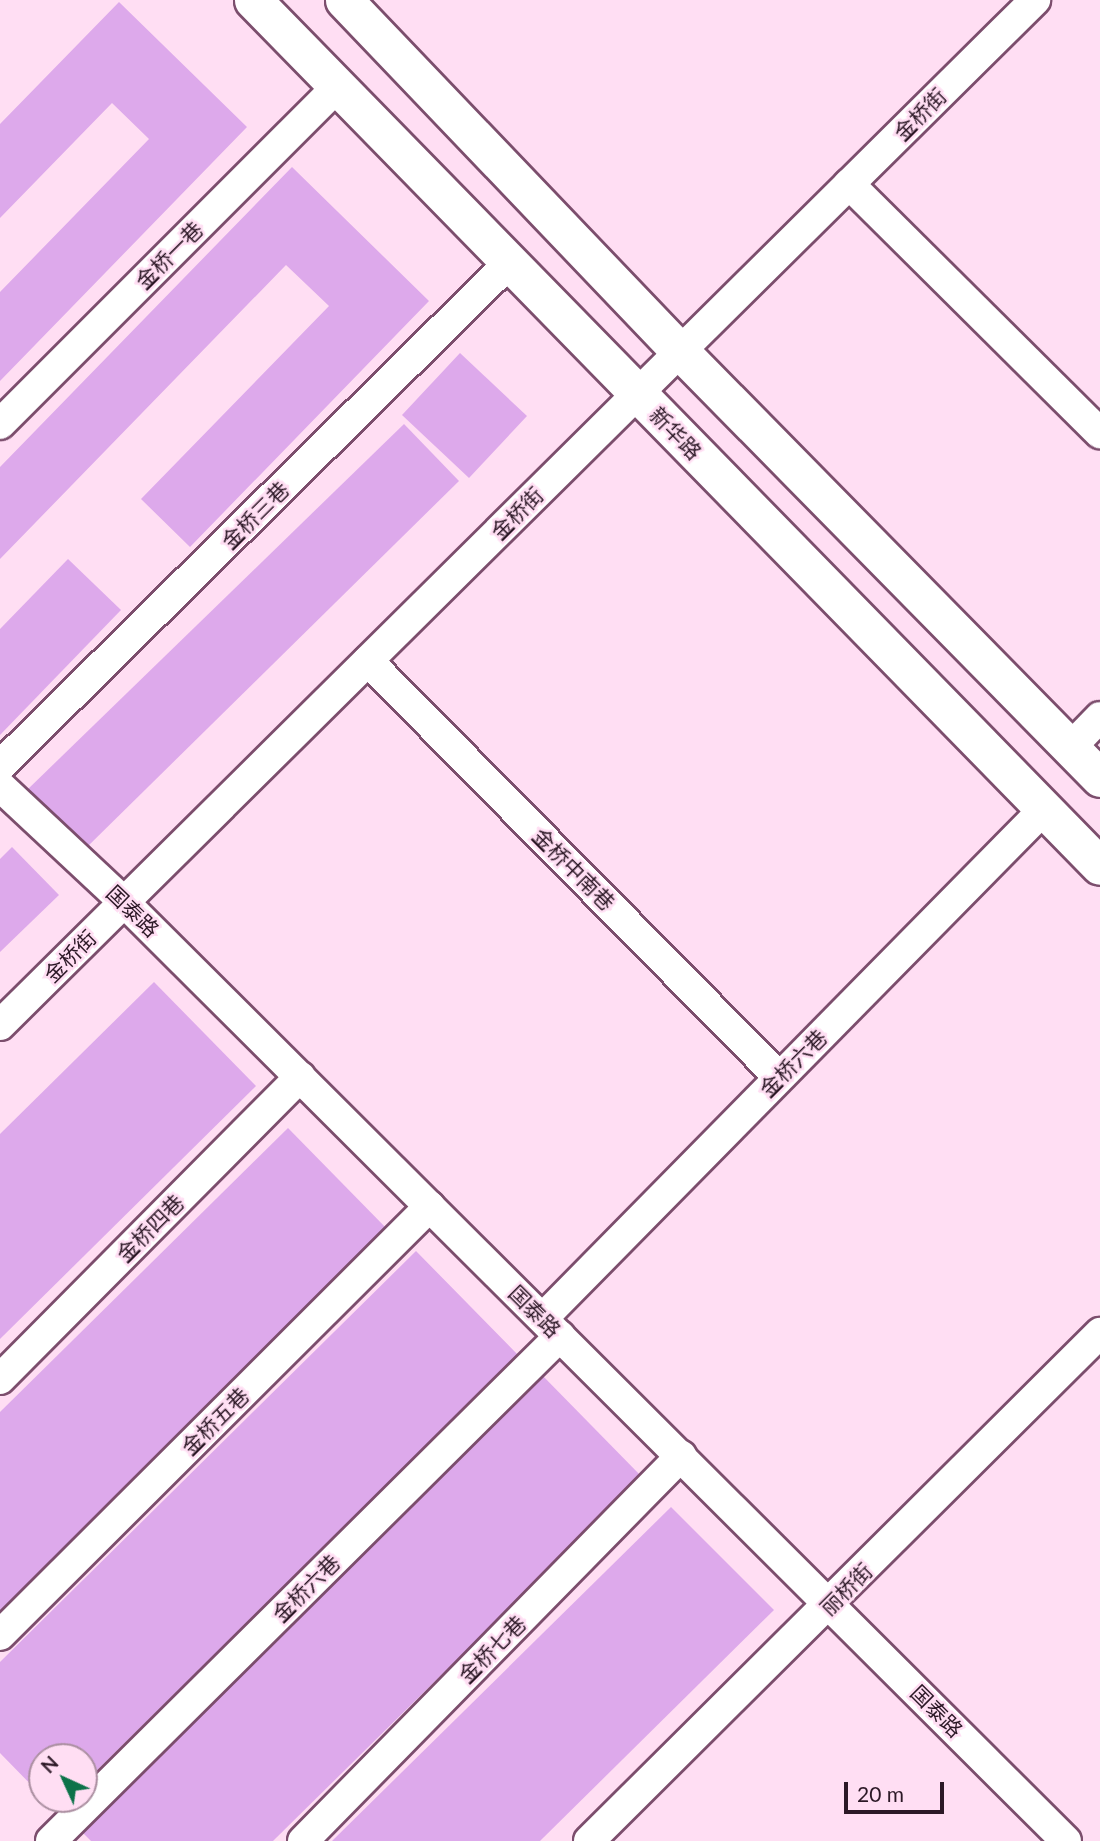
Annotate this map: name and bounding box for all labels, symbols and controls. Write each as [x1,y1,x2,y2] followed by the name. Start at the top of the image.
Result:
[889,83,951,145] street label: 金桥街
[130,216,208,294] street label: 金桥一巷
[645,402,707,464] street label: 新华路
[216,476,294,554] street label: 金桥三巷
[486,482,548,544] street label: 金桥街
[528,823,620,915] street label: 金桥中南巷
[102,880,164,942] street label: 国泰路
[39,925,101,987] street label: 金桥街
[754,1024,832,1102] street label: 金桥六巷
[111,1189,189,1267] street label: 金桥四巷
[504,1280,566,1342] street label: 国泰路
[176,1382,254,1460] street label: 金桥五巷
[267,1549,345,1627] street label: 金桥六巷
[815,1558,877,1620] street label: 丽桥街
[453,1610,531,1688] street label: 金桥七巷
[906,1680,968,1742] street label: 国泰路
[28,1743,98,1813] north arrow
[36,1751,63,1778] text: N
[848,1768,948,1812] scale bar
[857,1781,904,1806] text: 20 m

